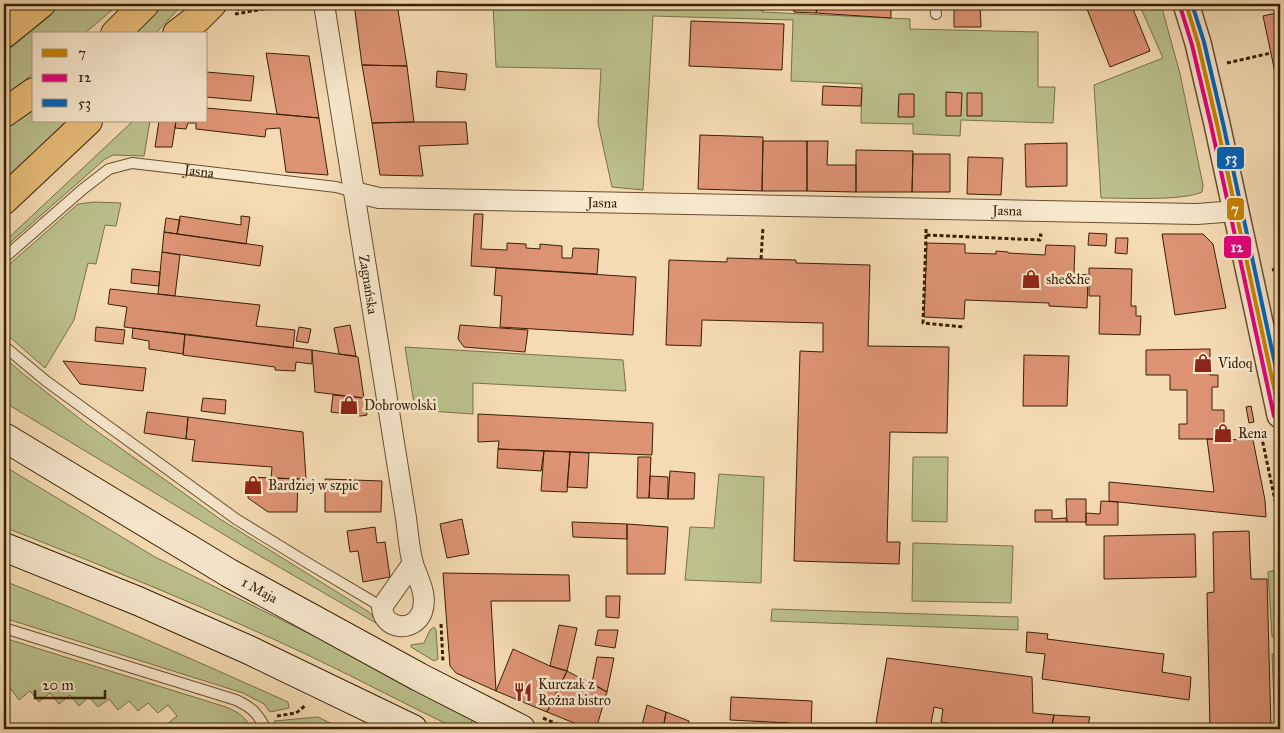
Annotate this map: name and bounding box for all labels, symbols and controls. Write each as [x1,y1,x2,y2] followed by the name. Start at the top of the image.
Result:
[32,32,208,122] legend
[78,44,86,62] text: 7
[78,68,92,86] text: 12
[78,94,91,112] text: 53
[1216,146,1245,170] line badge: 53
[1225,150,1237,168] text: 53
[181,160,215,181] street label: Jasna
[585,194,617,212] street label: Jasna
[1226,197,1245,221] line badge: 7
[990,201,1022,220] street label: Jasna
[1231,201,1239,218] text: 7
[1223,235,1252,259] line badge: 12
[1231,239,1244,256] text: 12
[356,254,382,315] street label: Zagnańska
[1020,268,1042,290] shop icon: she&he
[1046,271,1090,288] place label: she&he
[1192,352,1214,374] shop icon: Vidoq
[1217,355,1253,373] place label: Vidoq
[338,394,360,416] shop icon: Dobrowolski
[364,397,437,414] place label: Dobrowolski
[1212,422,1234,444] shop icon: Rena
[1238,425,1267,442] place label: Rena
[242,474,264,496] shop icon: Bardziej w szpic
[268,477,358,494] place label: Bardziej w szpic
[239,573,281,607] street label: 1 Maja
[35,668,105,700] scale bar
[42,676,74,694] text: 20 m
[538,676,611,709] place label: Kurczak z Rożna bistro
[512,681,534,703] restaurant icon: Kurczak z Rożna bistro

